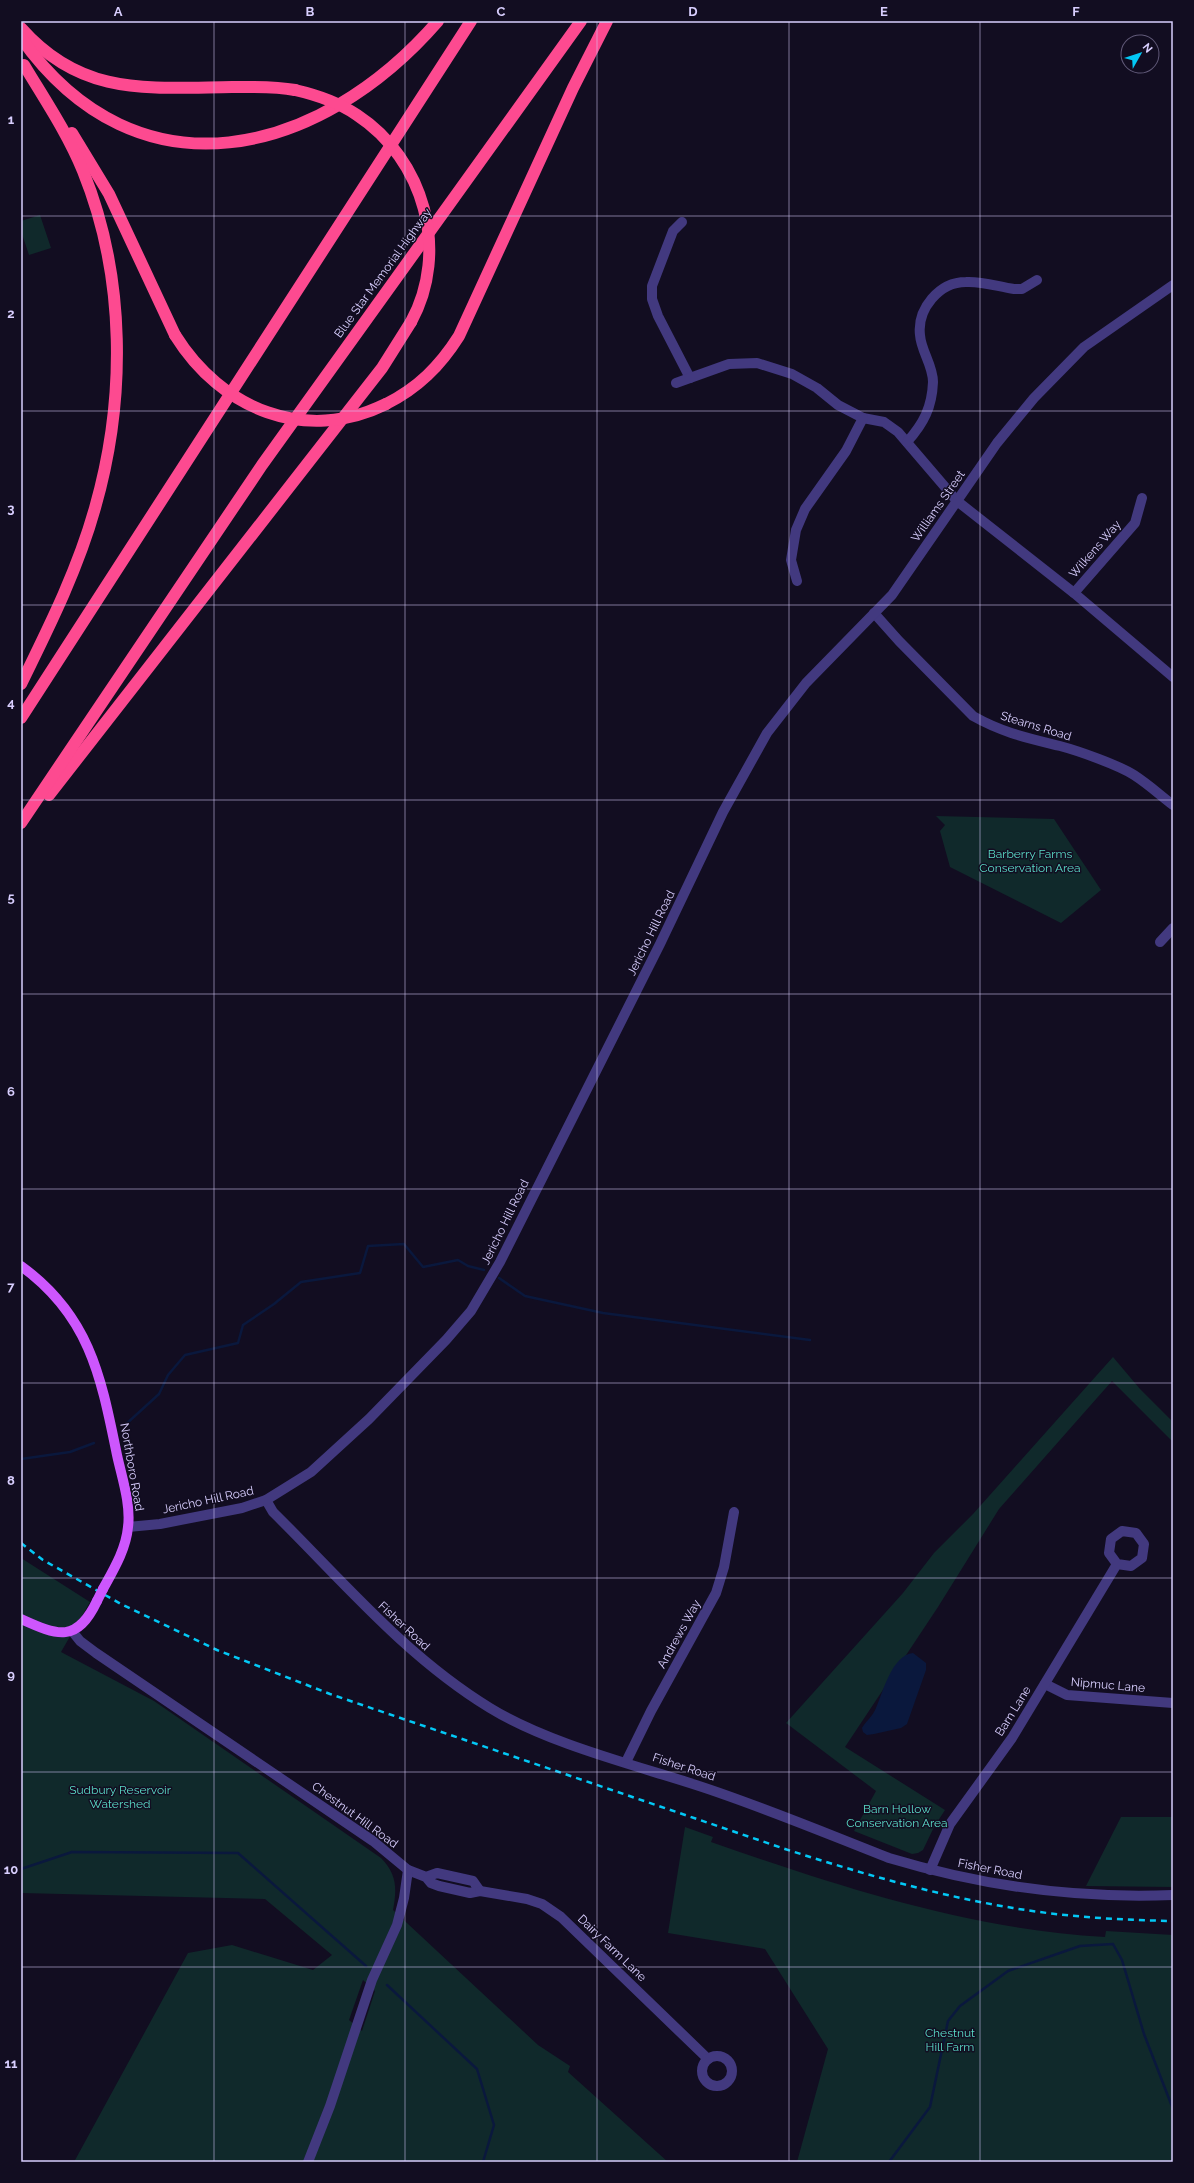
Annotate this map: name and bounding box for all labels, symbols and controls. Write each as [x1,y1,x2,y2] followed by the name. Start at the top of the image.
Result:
[114,4,123,19] text: A
[306,4,315,19] text: B
[497,4,506,19] text: C
[688,4,698,19] text: D
[880,4,888,19] text: E
[1072,4,1080,19] text: F
[1120,34,1160,74] north arrow
[1140,41,1155,55] text: N
[8,112,15,127] text: 1
[331,205,435,340] street label: Blue Star Memorial Highway
[7,306,15,321] text: 2
[908,468,968,544] street label: Williams Street
[7,501,15,516] text: 3
[1066,517,1124,581] street label: Wilkens Way
[7,695,15,710] text: 4
[999,709,1073,743] street label: Stearns Road
[979,847,1081,875] park label: Barberry Farms Conservation Area
[624,888,678,978] street label: Jericho Hill Road
[7,890,15,905] text: 5
[7,1084,15,1099] text: 6
[478,1177,532,1267] street label: Jericho Hill Road
[7,1279,15,1294] text: 7
[117,1422,147,1512] street label: Northboro Road
[7,1473,15,1488] text: 8
[161,1484,255,1516] street label: Jericho Hill Road
[654,1597,704,1671] street label: Andrews Way
[375,1599,433,1653] street label: Fisher Road
[7,1667,15,1682] text: 9
[1070,1675,1146,1695] street label: Nipmuc Lane
[992,1683,1034,1739] street label: Barn Lane
[651,1750,717,1784] street label: Fisher Road
[309,1779,401,1851] street label: Chestnut Hill Road
[69,1783,172,1811] park label: Sudbury Reservoir Watershed
[846,1802,948,1830] park label: Barn Hollow Conservation Area
[957,1856,1023,1882] street label: Fisher Road
[4,1862,18,1877] text: 10
[575,1912,649,1984] street label: Dairy Farm Lane
[925,2026,975,2054] park label: Chestnut Hill Farm
[5,2056,18,2071] text: 11

